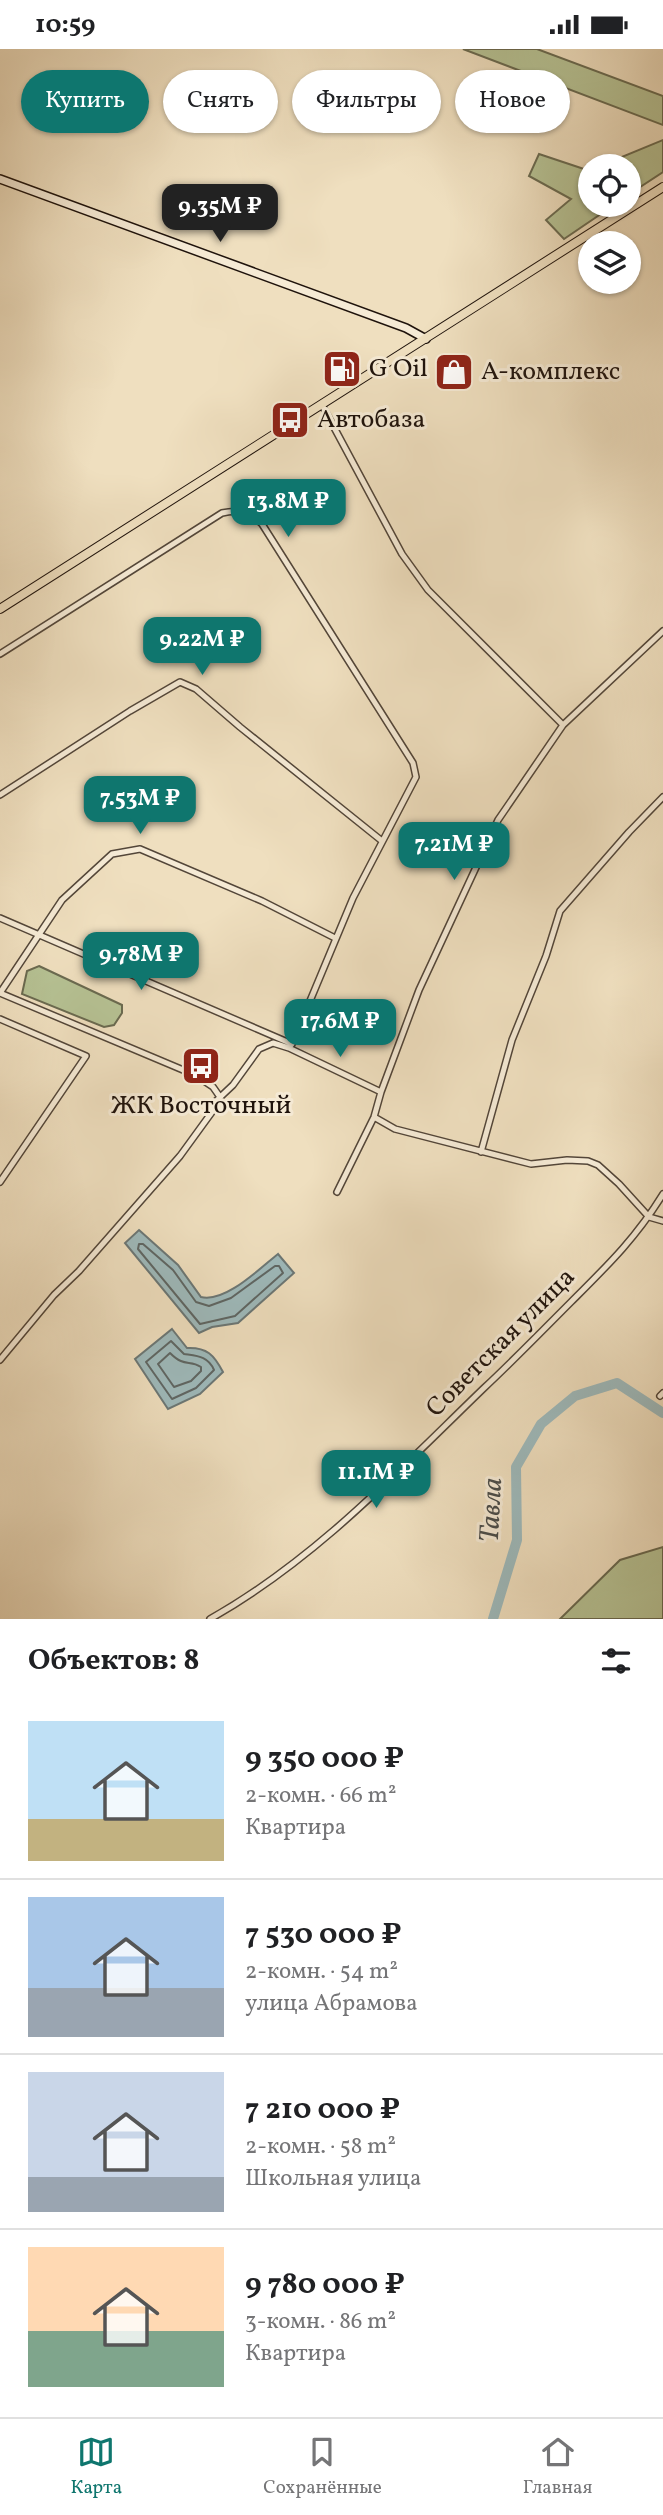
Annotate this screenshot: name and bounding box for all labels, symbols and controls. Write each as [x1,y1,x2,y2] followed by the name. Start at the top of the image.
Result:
[35,7,95,43] text: 10:59
[21,70,149,133] chip: Купить
[163,70,278,133] chip: Снять
[292,70,441,133] chip: Фильтры
[455,70,570,133] chip: Новое
[578,154,641,294] map controls
[578,154,641,217] button: locate
[155,185,285,244] pin: 9.35M ₽
[178,191,262,223] text: 9.35M ₽
[578,231,641,294] button: layers
[321,348,363,390] fuel station icon: G Oil
[369,351,428,387] place label: G Oil
[433,351,475,393] shop icon: А-комплекс
[481,354,620,390] place label: А-комплекс
[269,399,311,441] bus stop icon: Автобаза
[317,402,425,438] place label: Автобаза
[223,479,353,539] pin: 13.8M ₽
[247,486,329,518] text: 13.8M ₽
[137,617,267,677] pin: 9.22M ₽
[159,624,245,656] text: 9.22M ₽
[75,777,205,836] pin: 7.53M ₽
[100,783,180,815] text: 7.53M ₽
[389,823,519,882] pin: 7.21M ₽
[414,829,494,861] text: 7.21M ₽
[76,933,206,992] pin: 9.78M ₽
[99,939,183,971] text: 9.78M ₽
[275,999,405,1059] pin: 17.6M ₽
[300,1006,380,1038] text: 17.6M ₽
[180,1045,222,1087] bus stop icon: ЖК Восточный
[111,1088,291,1124] place label: ЖК Восточный
[418,1260,584,1426] street label: Советская улица
[311,1451,441,1510] pin: 11.1M ₽
[338,1457,414,1489] text: 11.1M ₽
[471,1477,513,1543] water label: Тавла
[28,1640,200,1682] text: Объектов: 8
[597,1642,635,1680] icon: filters
[245,1738,404,1780] text: 9 350 000 ₽
[84,1749,168,1833] icon: home
[245,1780,396,1812] text: 2-комн. · 66 m²
[245,1812,346,1844] text: Квартира
[245,1914,402,1956] text: 7 530 000 ₽
[84,1925,168,2009] icon: home
[245,1956,398,1988] text: 2-комн. · 54 m²
[245,1988,418,2020] text: улица Абрамова
[245,2089,400,2131] text: 7 210 000 ₽
[84,2100,168,2184] icon: home
[245,2131,396,2163] text: 2-комн. · 58 m²
[245,2163,421,2195] text: Школьная улица
[245,2264,405,2306] text: 9 780 000 ₽
[84,2275,168,2359] icon: home
[245,2306,396,2338] text: 3-комн. · 86 m²
[245,2338,346,2370] text: Квартира
[71,2433,122,2501] tab: Карта
[263,2433,382,2501] tab: Сохранённые
[523,2433,592,2501] tab: Главная

